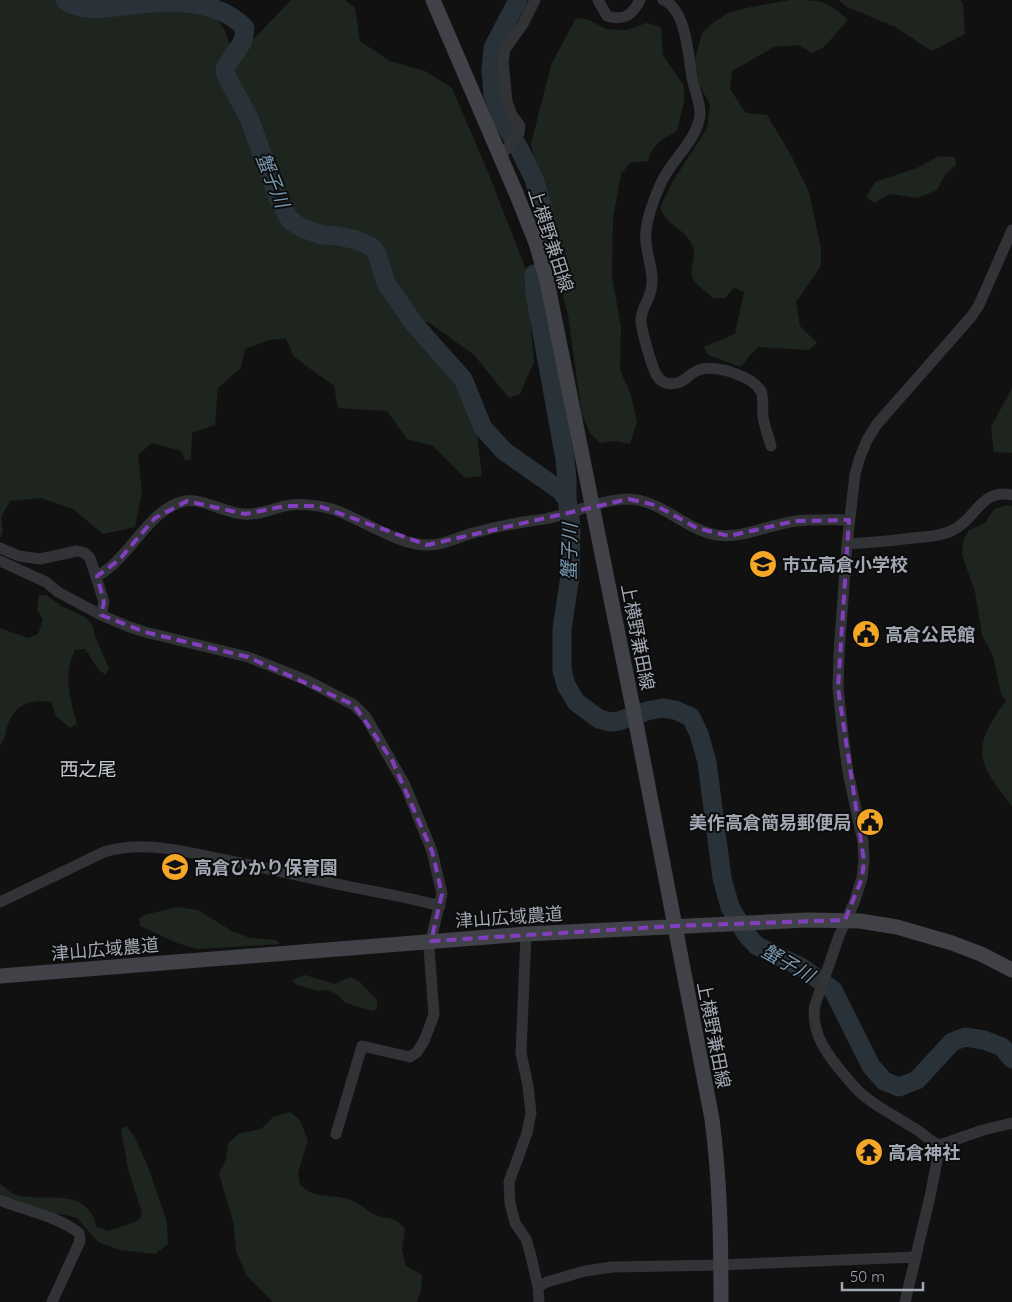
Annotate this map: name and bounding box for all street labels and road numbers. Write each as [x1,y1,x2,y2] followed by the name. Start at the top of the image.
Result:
[523,185,579,295] street label: 上横野兼田線
[616,582,660,692] street label: 上横野兼田線
[454,902,564,932] street label: 津山広域農道
[50,933,160,965] street label: 津山広域農道
[692,980,736,1090] street label: 上横野兼田線

